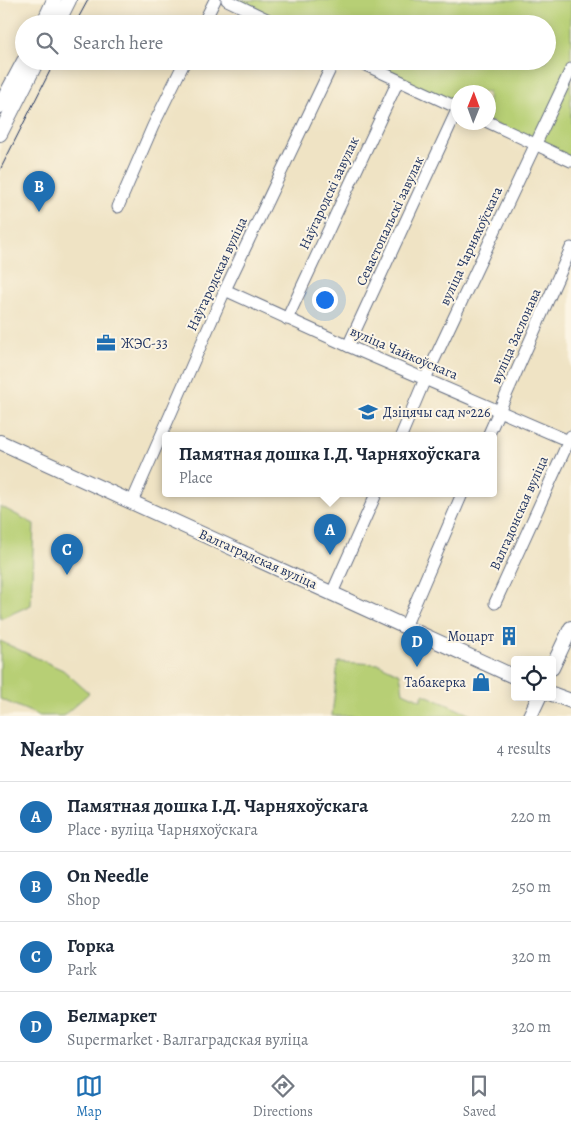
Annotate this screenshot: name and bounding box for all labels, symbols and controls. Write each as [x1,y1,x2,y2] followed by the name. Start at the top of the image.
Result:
[15,15,556,70] search box
[33,29,61,57] icon: search
[73,30,163,56] text: Search here
[451,85,496,130] north arrow
[294,133,364,253] street label: Наўгародскі завулак
[352,153,428,289] street label: Севастопальскі завулак
[23,171,55,212] pin: B
[435,183,507,309] street label: вуліца Чарняхоўскага
[182,213,252,334] street label: Наўгародская вуліца
[486,285,546,387] street label: вуліца Заслонава
[312,287,338,313] your location
[347,322,461,385] street label: вуліца Чайкоўскага
[95,332,117,354] office icon: ЖЭС-33
[121,334,168,353] place label: ЖЭС-33
[357,401,379,423] school or university icon: Дзіцячы сад №226
[383,403,490,422] place label: Дзіцячы сад №226
[162,432,497,497] popup
[179,441,480,467] text: Памятная дошка І.Д. Чарняхоўскага
[485,452,553,573] street label: Валгадонская вуліца
[179,467,213,489] text: Place
[314,514,346,555] pin: A
[196,524,321,594] street label: Валгаградская вуліца
[51,534,83,575] pin: C
[498,625,520,647] building icon: Моцарт
[401,626,433,667] pin: D
[448,627,494,646] place label: Моцарт
[511,656,556,701] map controls
[511,656,556,701] button: locate
[470,671,492,693] shop icon: Табакерка
[405,673,467,692] place label: Табакерка
[20,735,83,763] text: Nearby
[497,738,551,760] text: 4 results
[67,793,368,819] text: Памятная дошка І.Д. Чарняхоўскага
[31,806,41,828] text: A
[511,806,551,828] text: 220 m
[67,819,258,841] text: Place · вуліца Чарняхоўскага
[67,863,149,889] text: On Needle
[31,876,41,898] text: B
[512,876,551,898] text: 250 m
[67,889,100,911] text: Shop
[67,933,115,959] text: Горка
[31,946,41,968] text: C
[512,946,551,968] text: 320 m
[67,959,97,981] text: Park
[67,1003,157,1029] text: Белмаркет
[30,1016,42,1038] text: D
[512,1016,551,1038] text: 320 m
[67,1029,308,1051] text: Supermarket · Валгаградская вуліца
[75,1072,103,1121] tab: Map
[253,1072,313,1121] tab: Directions
[463,1072,496,1121] tab: Saved

